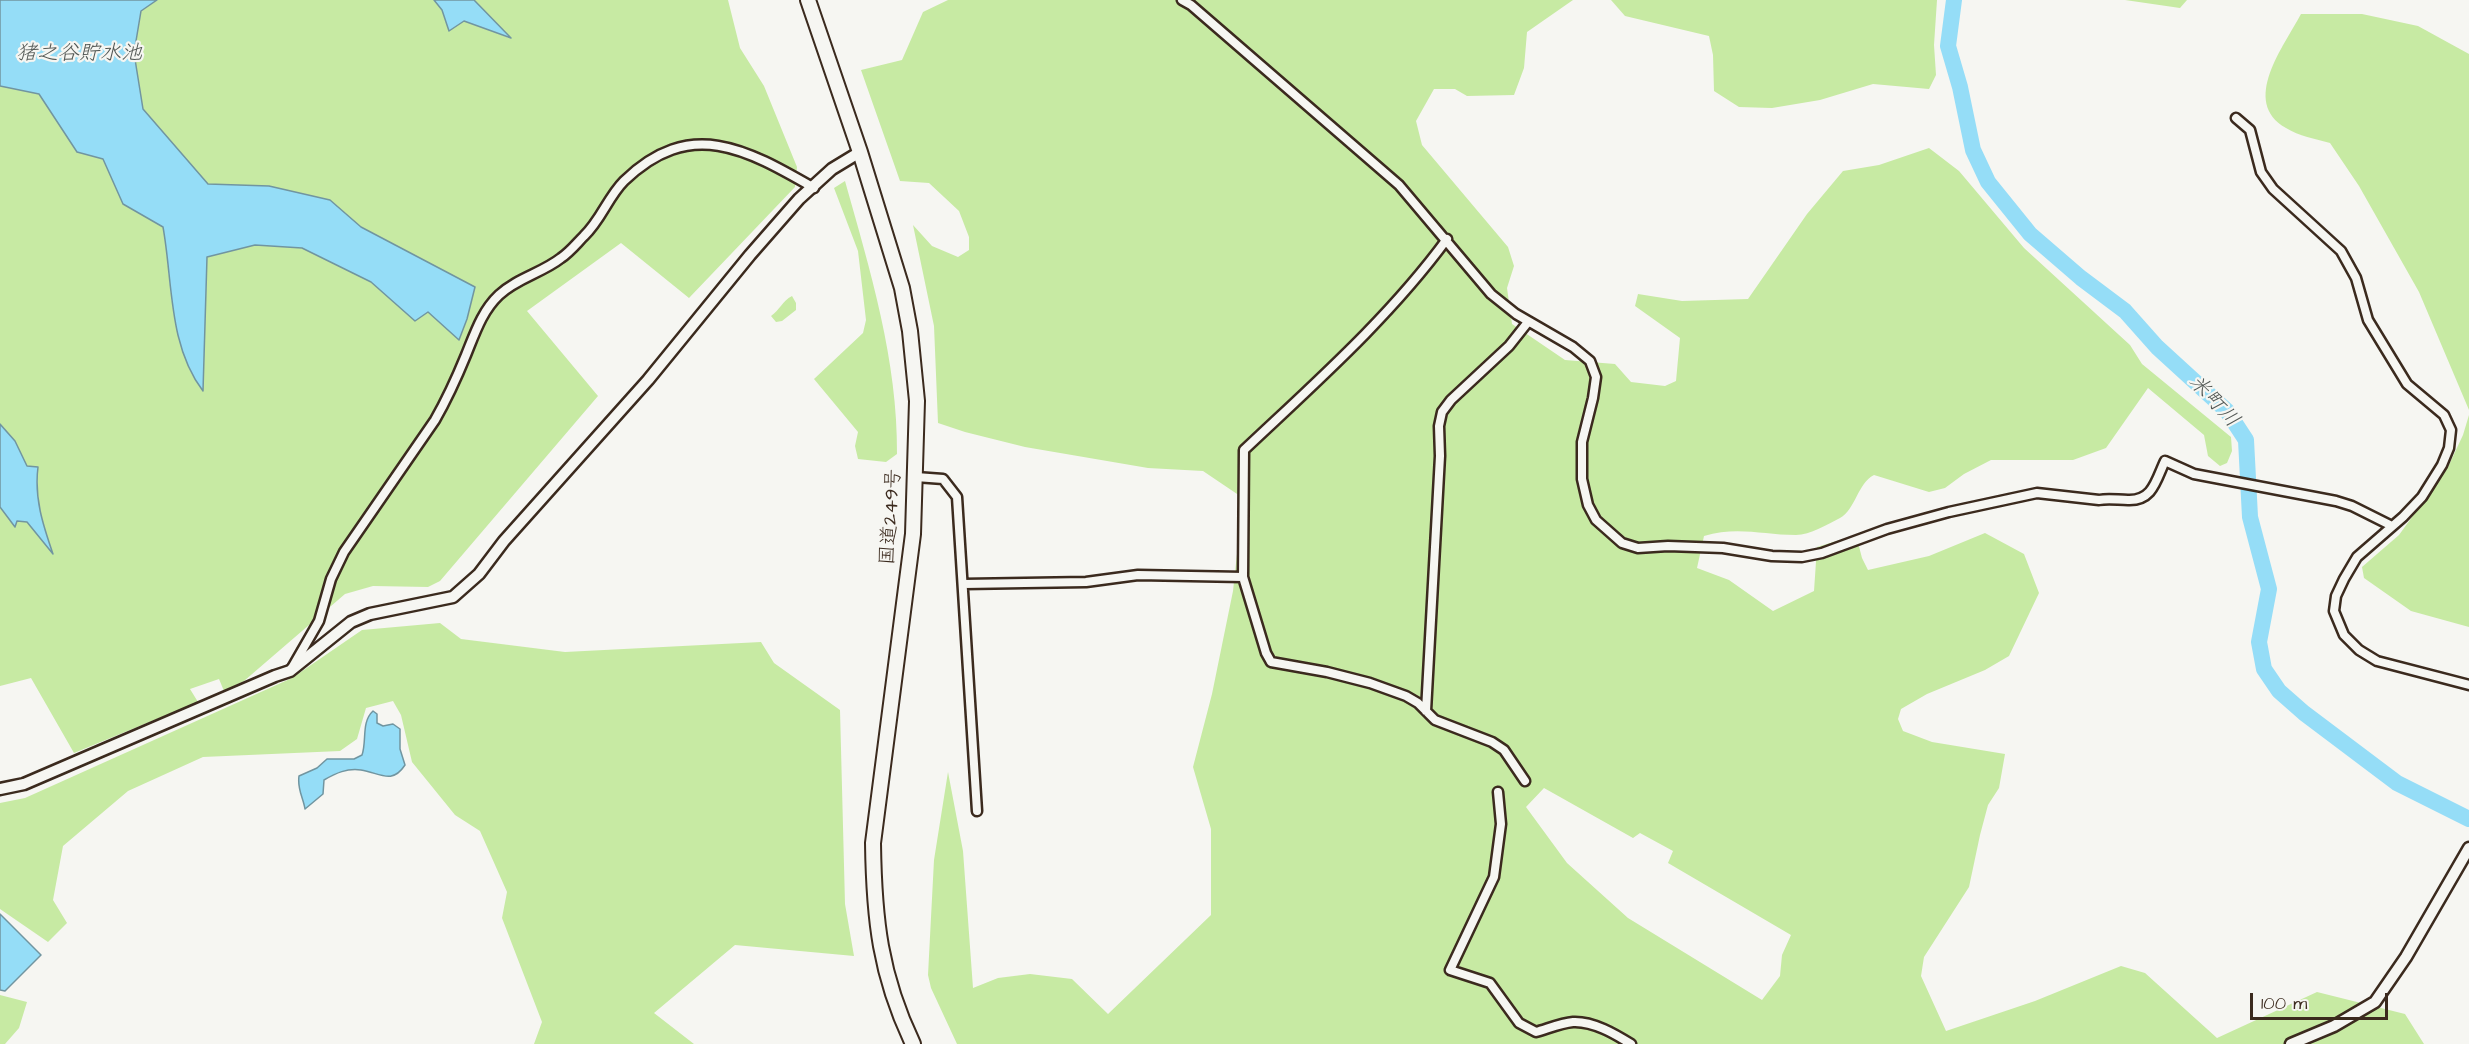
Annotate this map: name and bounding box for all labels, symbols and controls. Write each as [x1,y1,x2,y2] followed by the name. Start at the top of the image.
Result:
[16,42,142,68] water label: 猪之谷貯水池
[2182,370,2244,434] water label: 米町川
[877,468,907,566] street label: 国道249号
[2253,981,2391,1019] scale bar
[2261,991,2307,1016] text: 100 m

